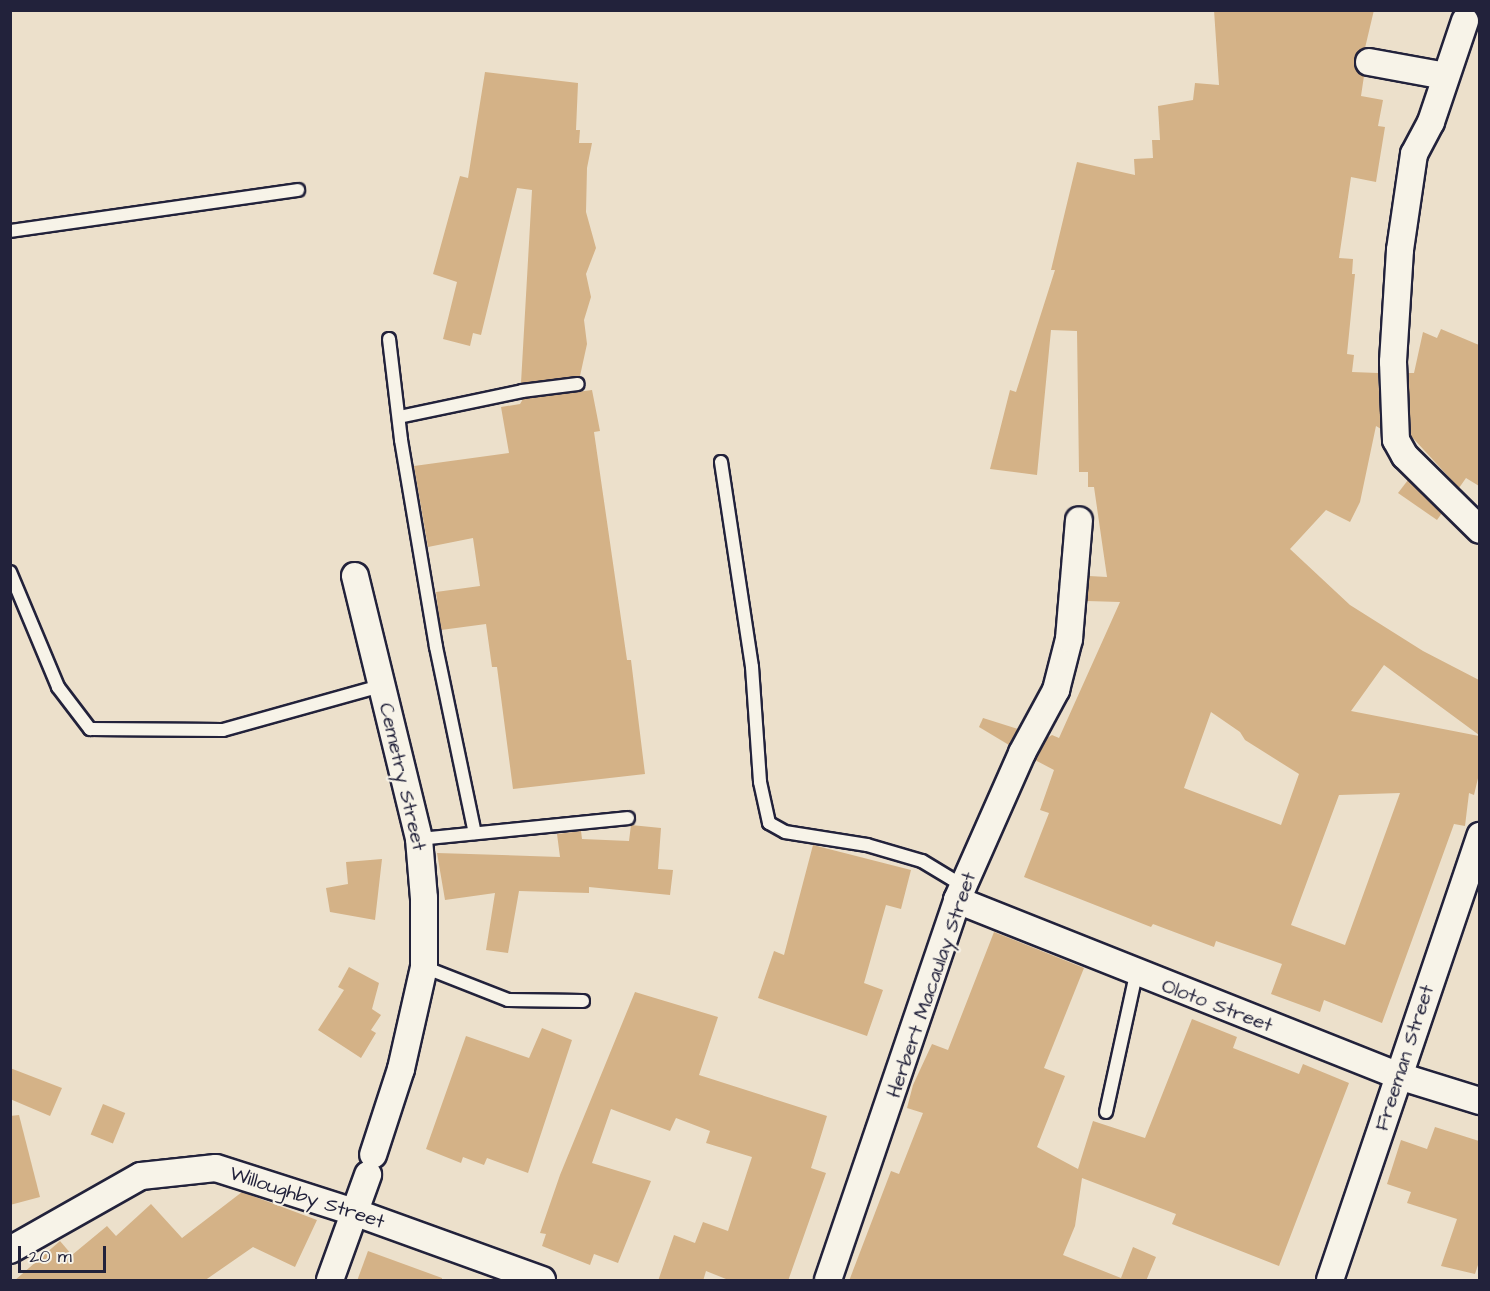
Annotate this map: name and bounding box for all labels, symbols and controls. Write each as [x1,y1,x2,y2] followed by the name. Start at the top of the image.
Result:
[373,701,431,853] street label: Cemetry Street
[882,869,982,1101] street label: Herbert Macaulay Street
[1158,974,1276,1038] street label: Oloto Street
[1370,982,1440,1134] street label: Freeman Street
[226,1162,388,1234] street label: Willoughby Street
[21,1234,110,1272] scale bar
[29,1244,72,1269] text: 20 m

